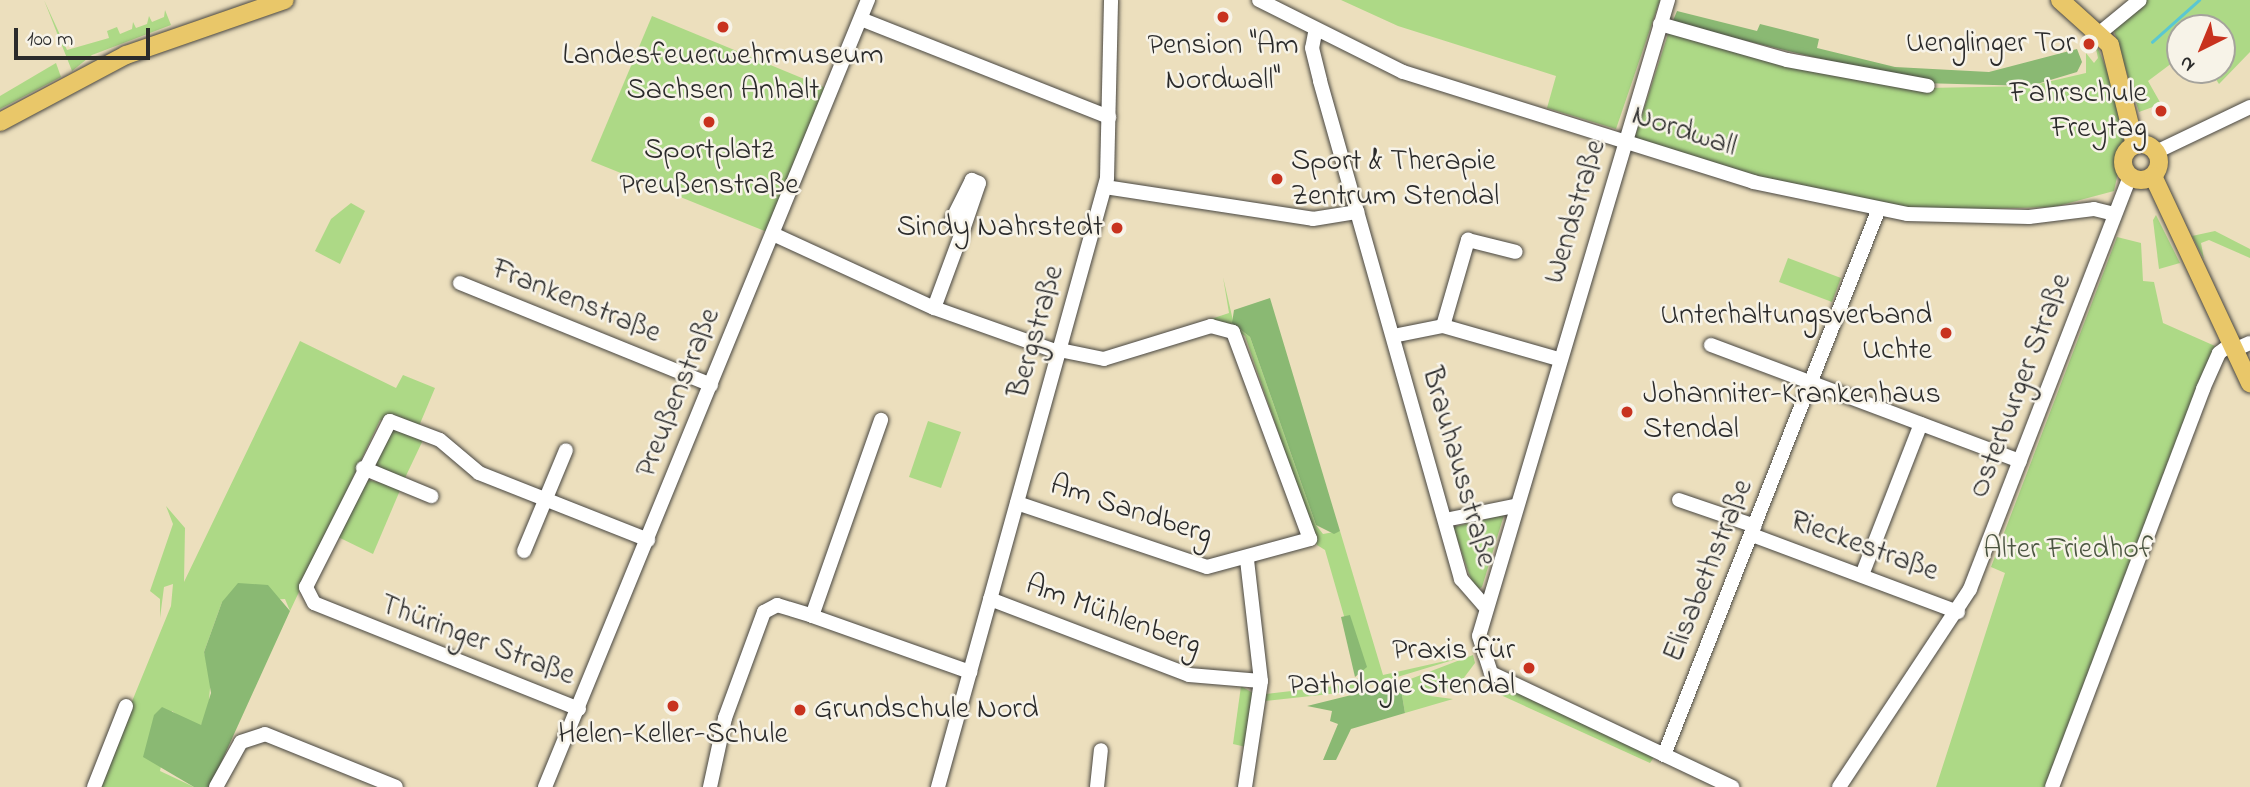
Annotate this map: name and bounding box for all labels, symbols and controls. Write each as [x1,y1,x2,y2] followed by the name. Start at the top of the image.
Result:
[1215,9,1231,25] marker: Pension "Am Nordwall"
[18,14,154,58] scale bar
[2166,14,2236,84] north arrow
[715,19,731,35] marker: Landesfeuerwehrmuseum Sachsen Anhalt
[27,25,73,55] text: 100 m
[1906,26,2075,62] place label: Uenglinger Tor
[1147,28,1299,98] place label: Pension "Am Nordwall"
[2081,36,2097,52] marker: Uenglinger Tor
[563,38,883,108] place label: Landesfeuerwehrmuseum Sachsen Anhalt
[2174,49,2202,78] text: N
[2009,76,2147,146] place label: Fahrschule Freytag
[1627,98,1741,166] street label: Nordwall
[2153,103,2169,119] marker: Fahrschule Freytag
[701,114,717,130] marker: Sportplatz Preußenstraße
[619,133,799,204] place label: Sportplatz Preußenstraße
[1537,136,1615,288] street label: Wendstraße
[1291,144,1499,214] place label: Sport & Therapie Zentrum Stendal
[1269,171,1285,187] marker: Sport & Therapie Zentrum Stendal
[897,210,1103,246] place label: Sindy Nahrstedt
[1109,220,1125,236] marker: Sindy Nahrstedt
[486,252,666,352] street label: Frankenstraße
[1001,261,1073,403] street label: Bergstraße
[1962,269,2080,503] street label: Osterburger Straße
[1660,298,1932,368] place label: Unterhaltungsverband Uchte
[629,303,729,483] street label: Preußenstraße
[1938,325,1954,341] marker: Unterhaltungsverband Uchte
[1412,363,1504,571] street label: Brauhausstraße
[1643,377,1941,448] place label: Johanniter-Krankenhaus Stendal
[1617,402,1637,422] marker: Johanniter-Krankenhaus Stendal
[1045,468,1217,554] street label: Am Sandberg
[1656,474,1762,668] street label: Elisabethstraße
[1785,504,1943,590] street label: Rieckestraße
[1983,532,2153,568] park label: Alter Friedhof
[1020,568,1206,664] street label: Am Mühlenberg
[375,587,579,695] street label: Thüringer Straße
[1288,633,1515,704] place label: Praxis für Pathologie Stendal
[1521,660,1537,676] marker: Praxis für Pathologie Stendal
[814,692,1039,728] place label: Grundschule Nord
[665,698,681,714] marker: Helen-Keller-Schule
[792,702,808,718] marker: Grundschule Nord
[558,717,788,753] place label: Helen-Keller-Schule

